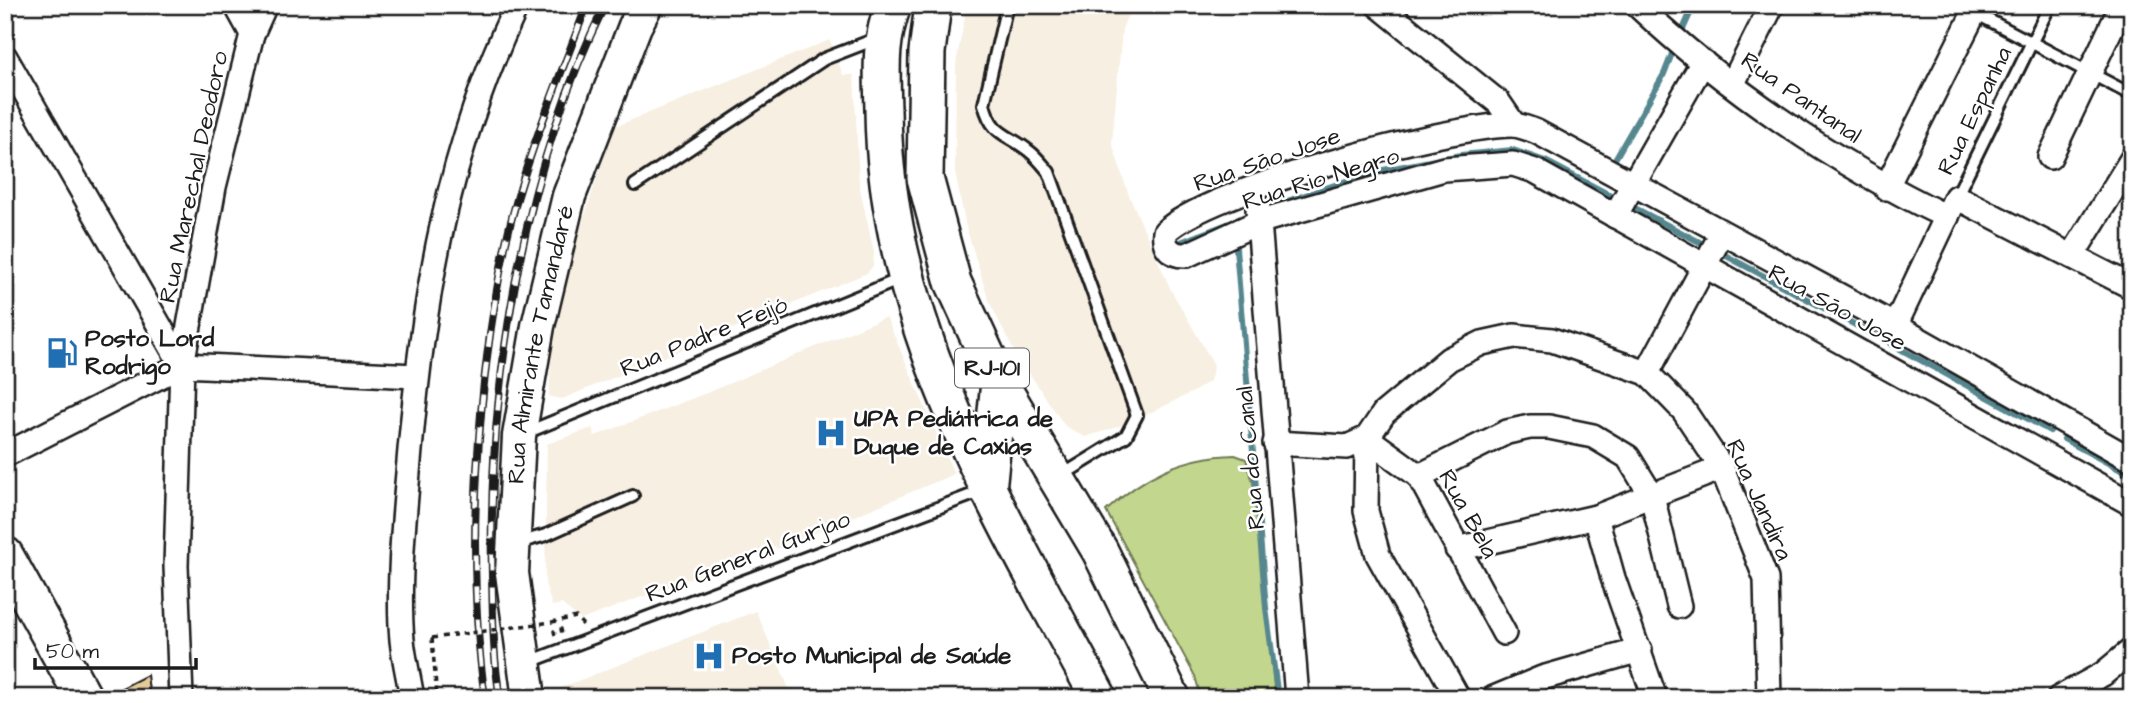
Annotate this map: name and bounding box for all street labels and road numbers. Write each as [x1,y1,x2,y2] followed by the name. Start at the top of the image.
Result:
[1929,41,2021,181] street label: Rua Espanha
[1734,44,1868,152] street label: Rua Pantanal
[151,47,237,306] street label: Rua Marechal Deodoro
[1189,119,1345,201] street label: Rua Sāo Jose
[1239,139,1404,220] street label: Rua Rio Negro
[500,202,583,485] street label: Rua Almirante Tamandaré
[1762,256,1912,360] street label: Rua Sāo Jose
[615,288,793,386] street label: Rua Padre Feijó
[955,348,1029,388] road number: RJ-101
[1228,385,1274,531] street label: Rua do Canal
[1717,434,1801,566] street label: Rua Jandira
[1430,463,1506,565] street label: Rua Bela
[641,502,856,612] street label: Rua General Gurjao

